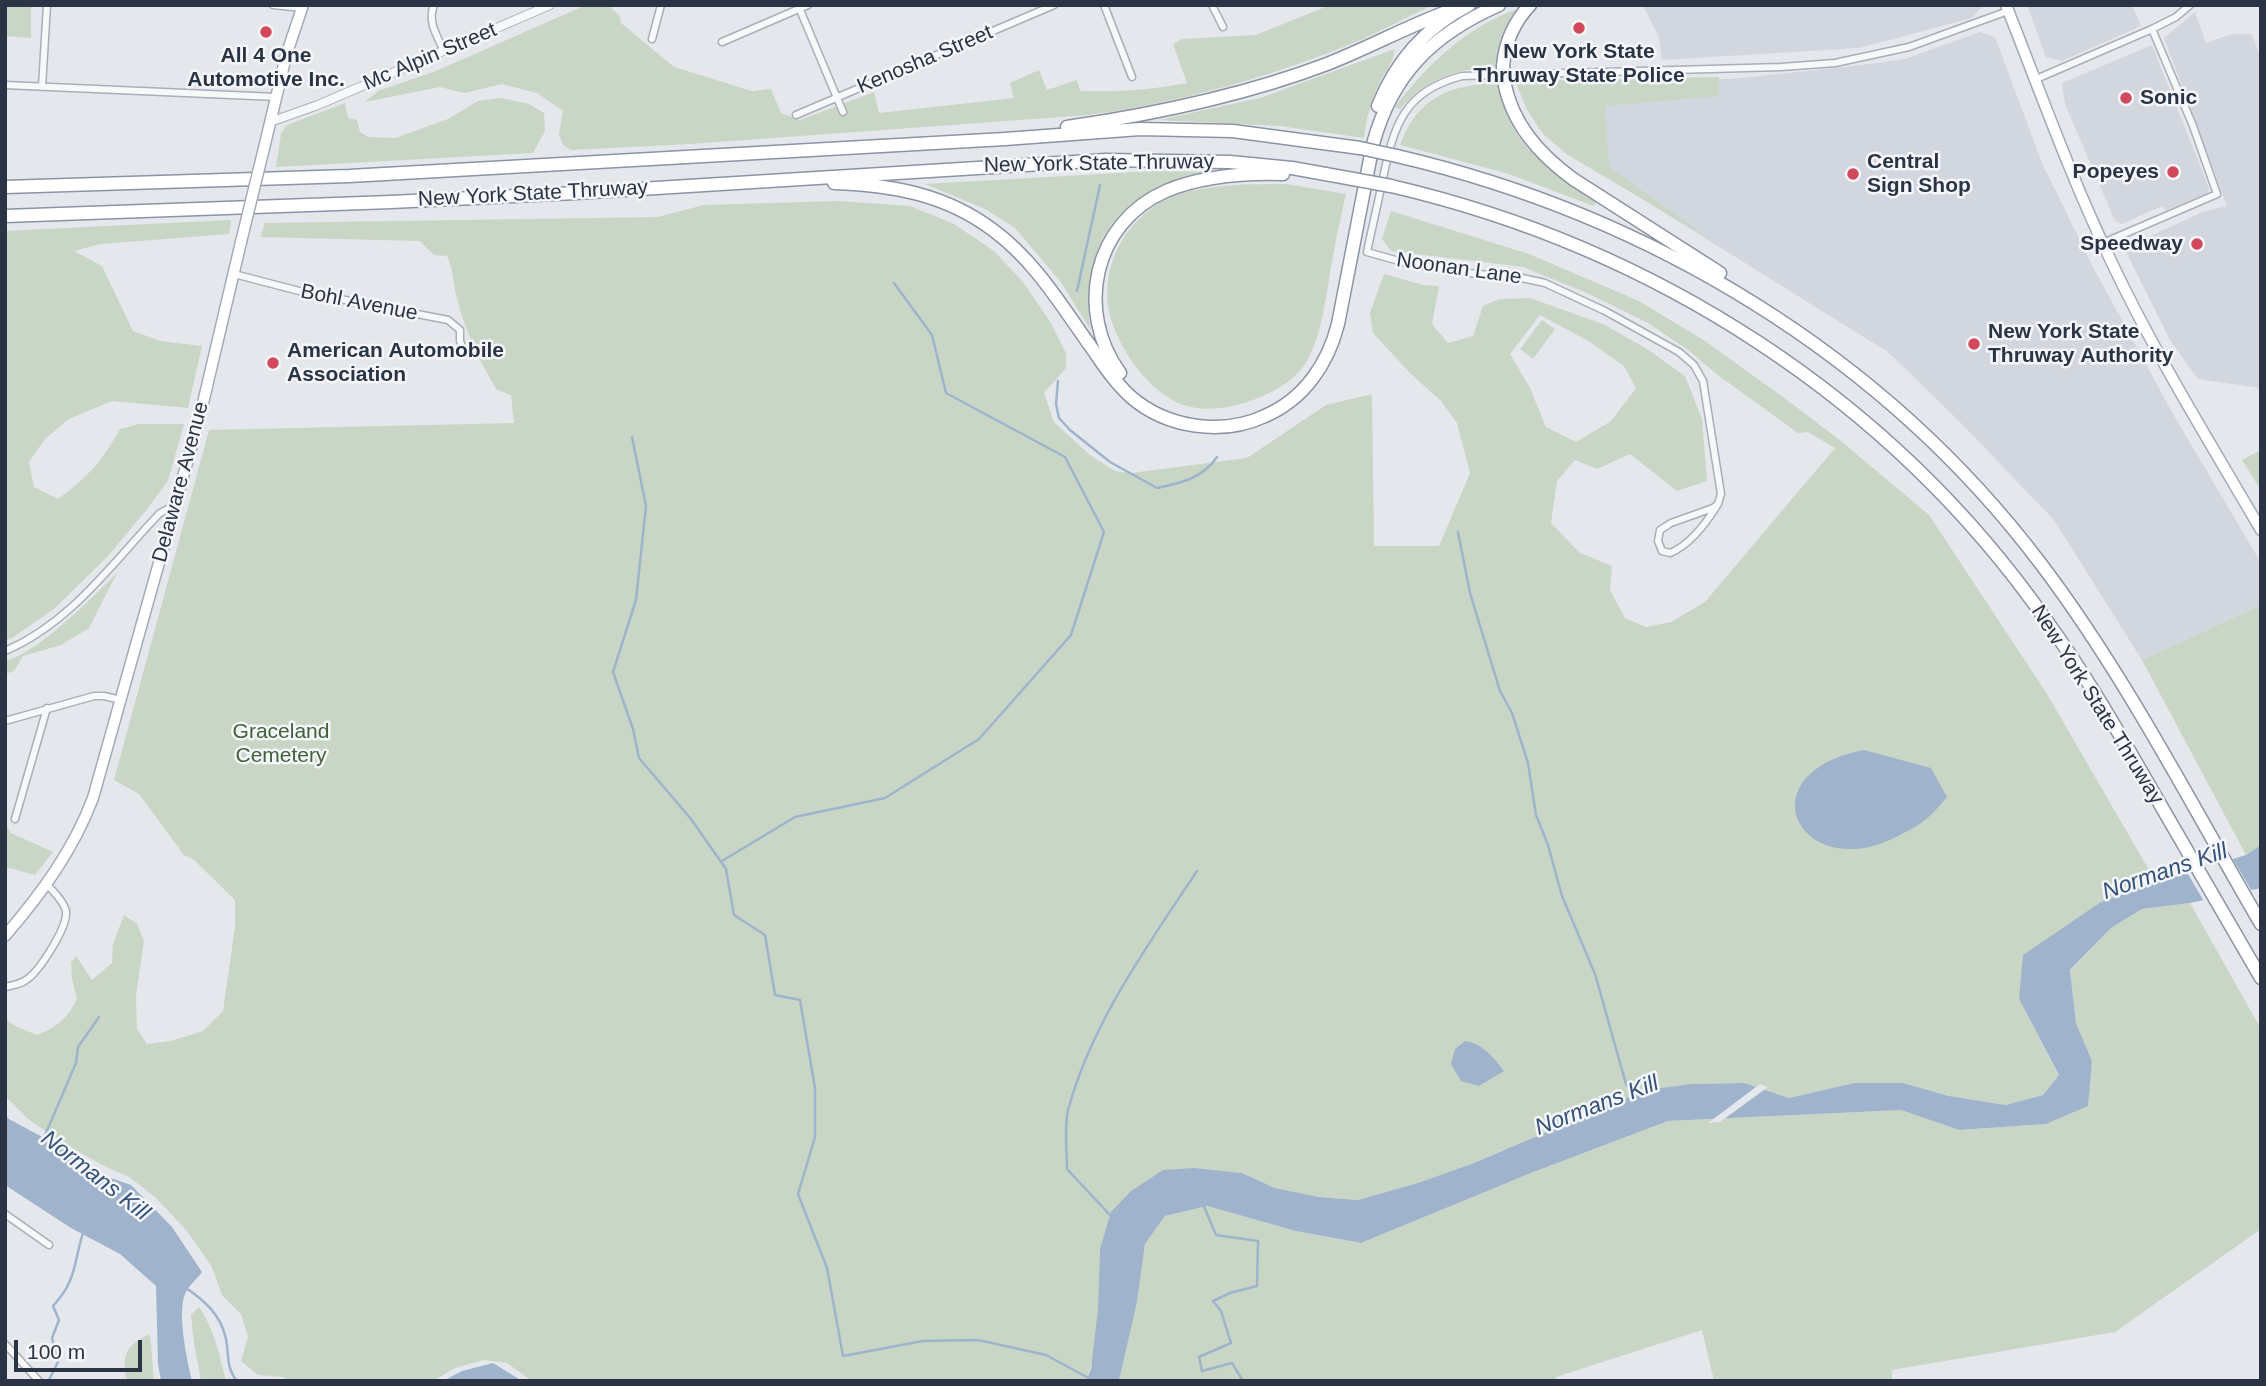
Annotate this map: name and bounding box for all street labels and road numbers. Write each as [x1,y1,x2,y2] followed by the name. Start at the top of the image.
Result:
[360,18,500,96] street label: Mc Alpin Street
[853,20,997,100] street label: Kenosha Street
[984,149,1214,179] street label: New York State Thruway
[417,175,649,213] street label: New York State Thruway
[1395,248,1523,290] street label: Noonan Lane
[298,279,420,327] street label: Bohl Avenue
[147,399,215,565] street label: Delaware Avenue
[2025,601,2169,809] street label: New York State Thruway

